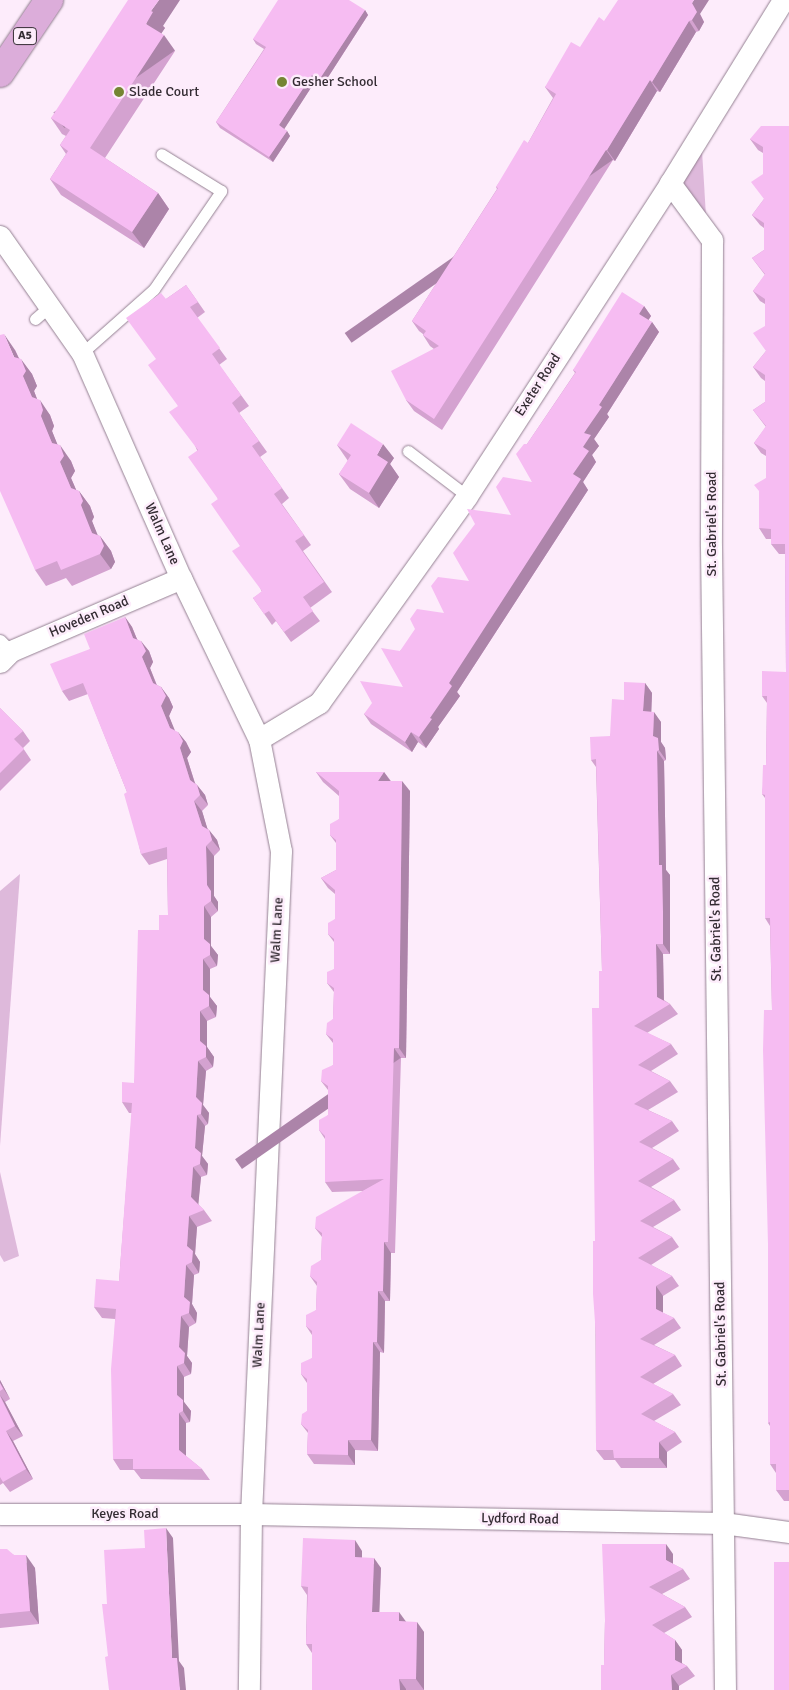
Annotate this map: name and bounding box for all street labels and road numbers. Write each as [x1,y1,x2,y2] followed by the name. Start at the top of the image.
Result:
[12,27,38,46] road number: A5
[512,351,564,419] street label: Exeter Road
[704,472,720,576] street label: St. Gabriel's Road
[141,501,183,567] street label: Walm Lane
[47,593,131,641] street label: Hoveden Road
[707,876,725,982] street label: St. Gabriel's Road
[267,897,287,963] street label: Walm Lane
[712,1281,730,1387] street label: St. Gabriel's Road
[249,1302,269,1368] street label: Walm Lane
[91,1506,159,1522] street label: Keyes Road
[481,1510,559,1528] street label: Lydford Road

